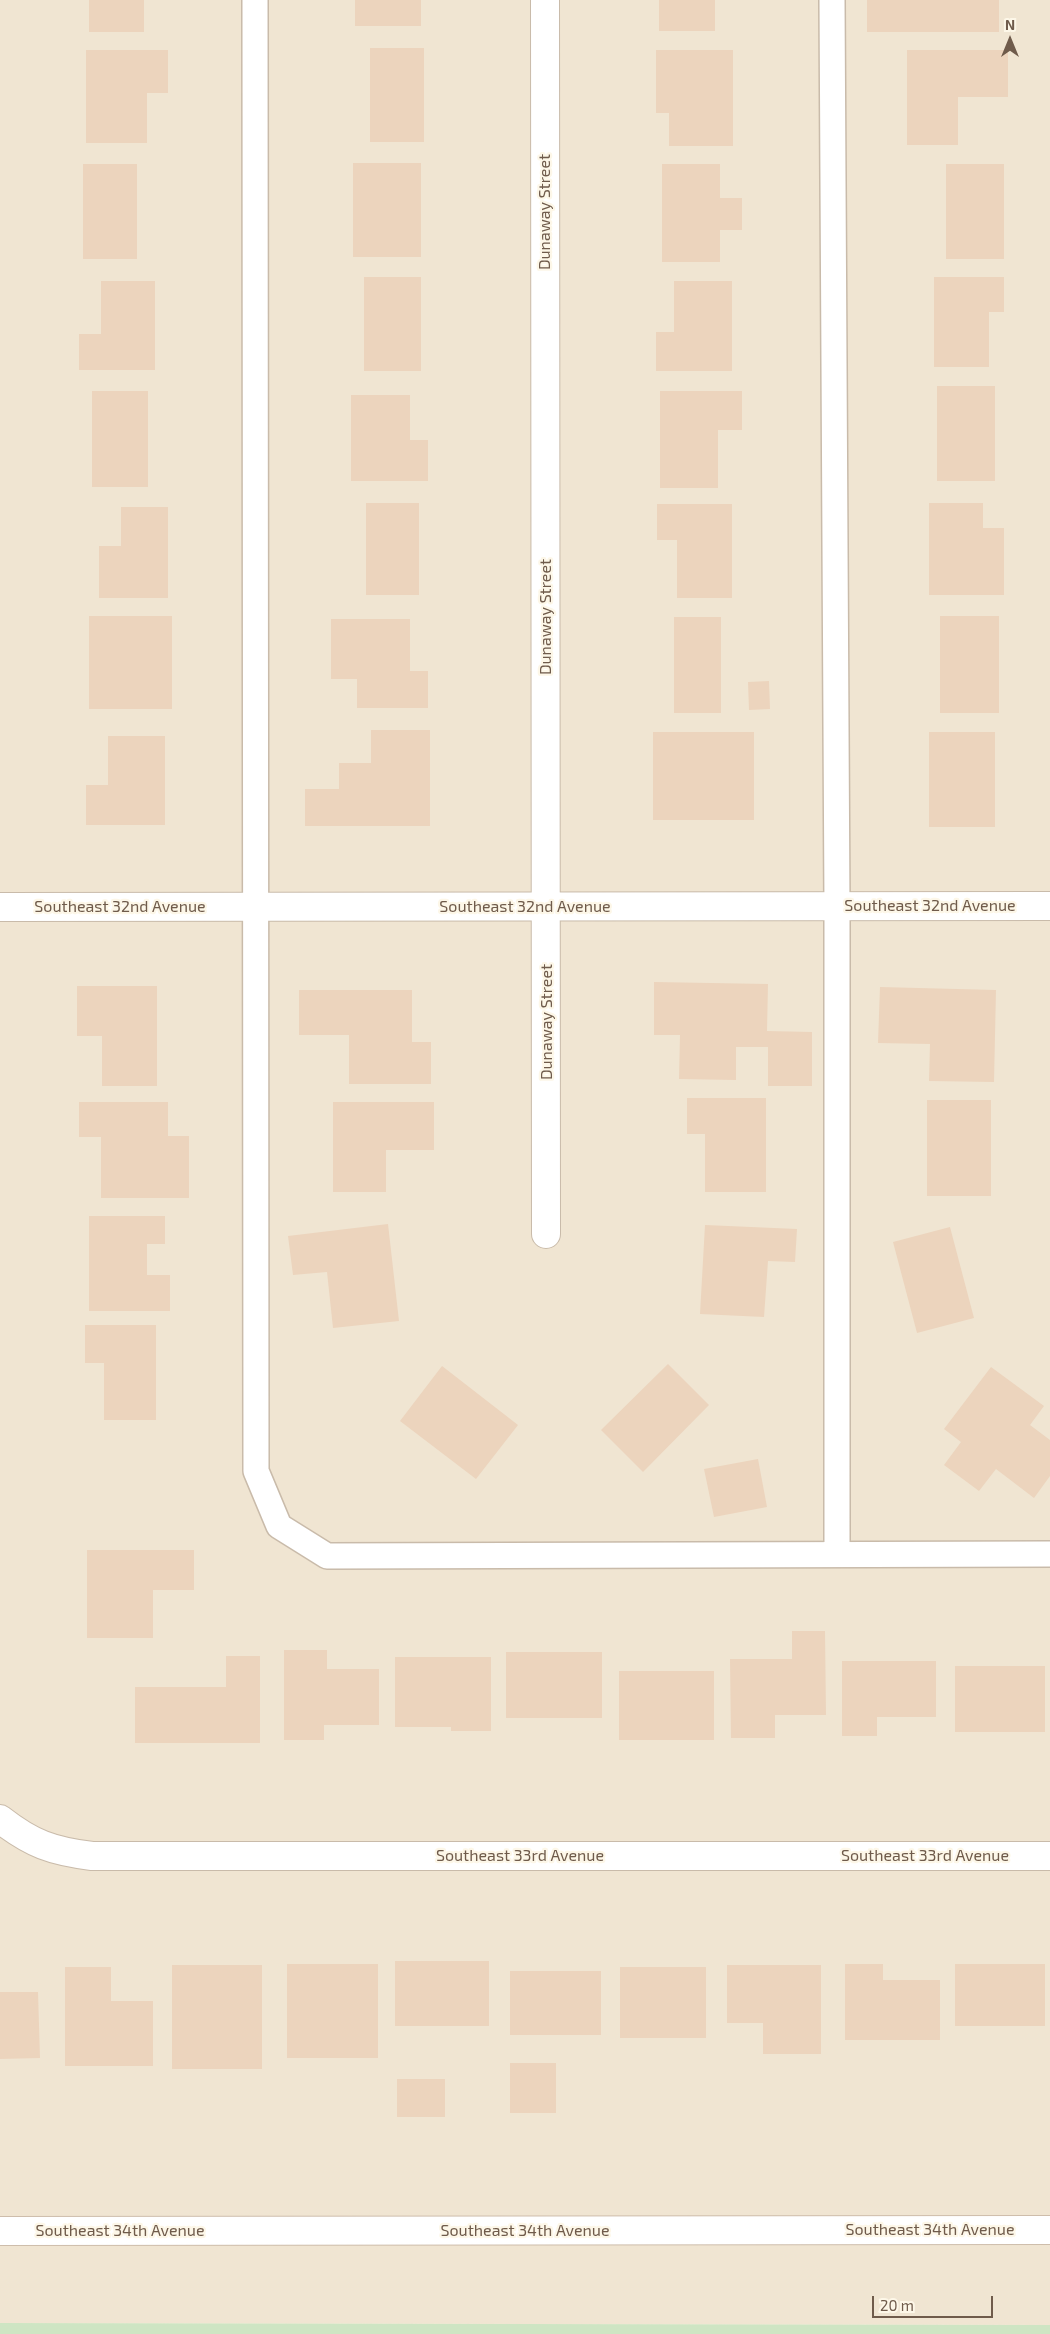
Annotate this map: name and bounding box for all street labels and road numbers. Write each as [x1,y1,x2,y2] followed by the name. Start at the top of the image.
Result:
[535,154,555,270] street label: Dunaway Street
[536,559,556,675] street label: Dunaway Street
[844,896,1016,916] street label: Southeast 32nd Avenue
[34,897,206,917] street label: Southeast 32nd Avenue
[439,897,611,917] street label: Southeast 32nd Avenue
[537,964,557,1080] street label: Dunaway Street
[436,1846,604,1866] street label: Southeast 33rd Avenue
[841,1846,1009,1866] street label: Southeast 33rd Avenue
[845,2220,1015,2240] street label: Southeast 34th Avenue
[35,2221,205,2241] street label: Southeast 34th Avenue
[440,2221,610,2241] street label: Southeast 34th Avenue

